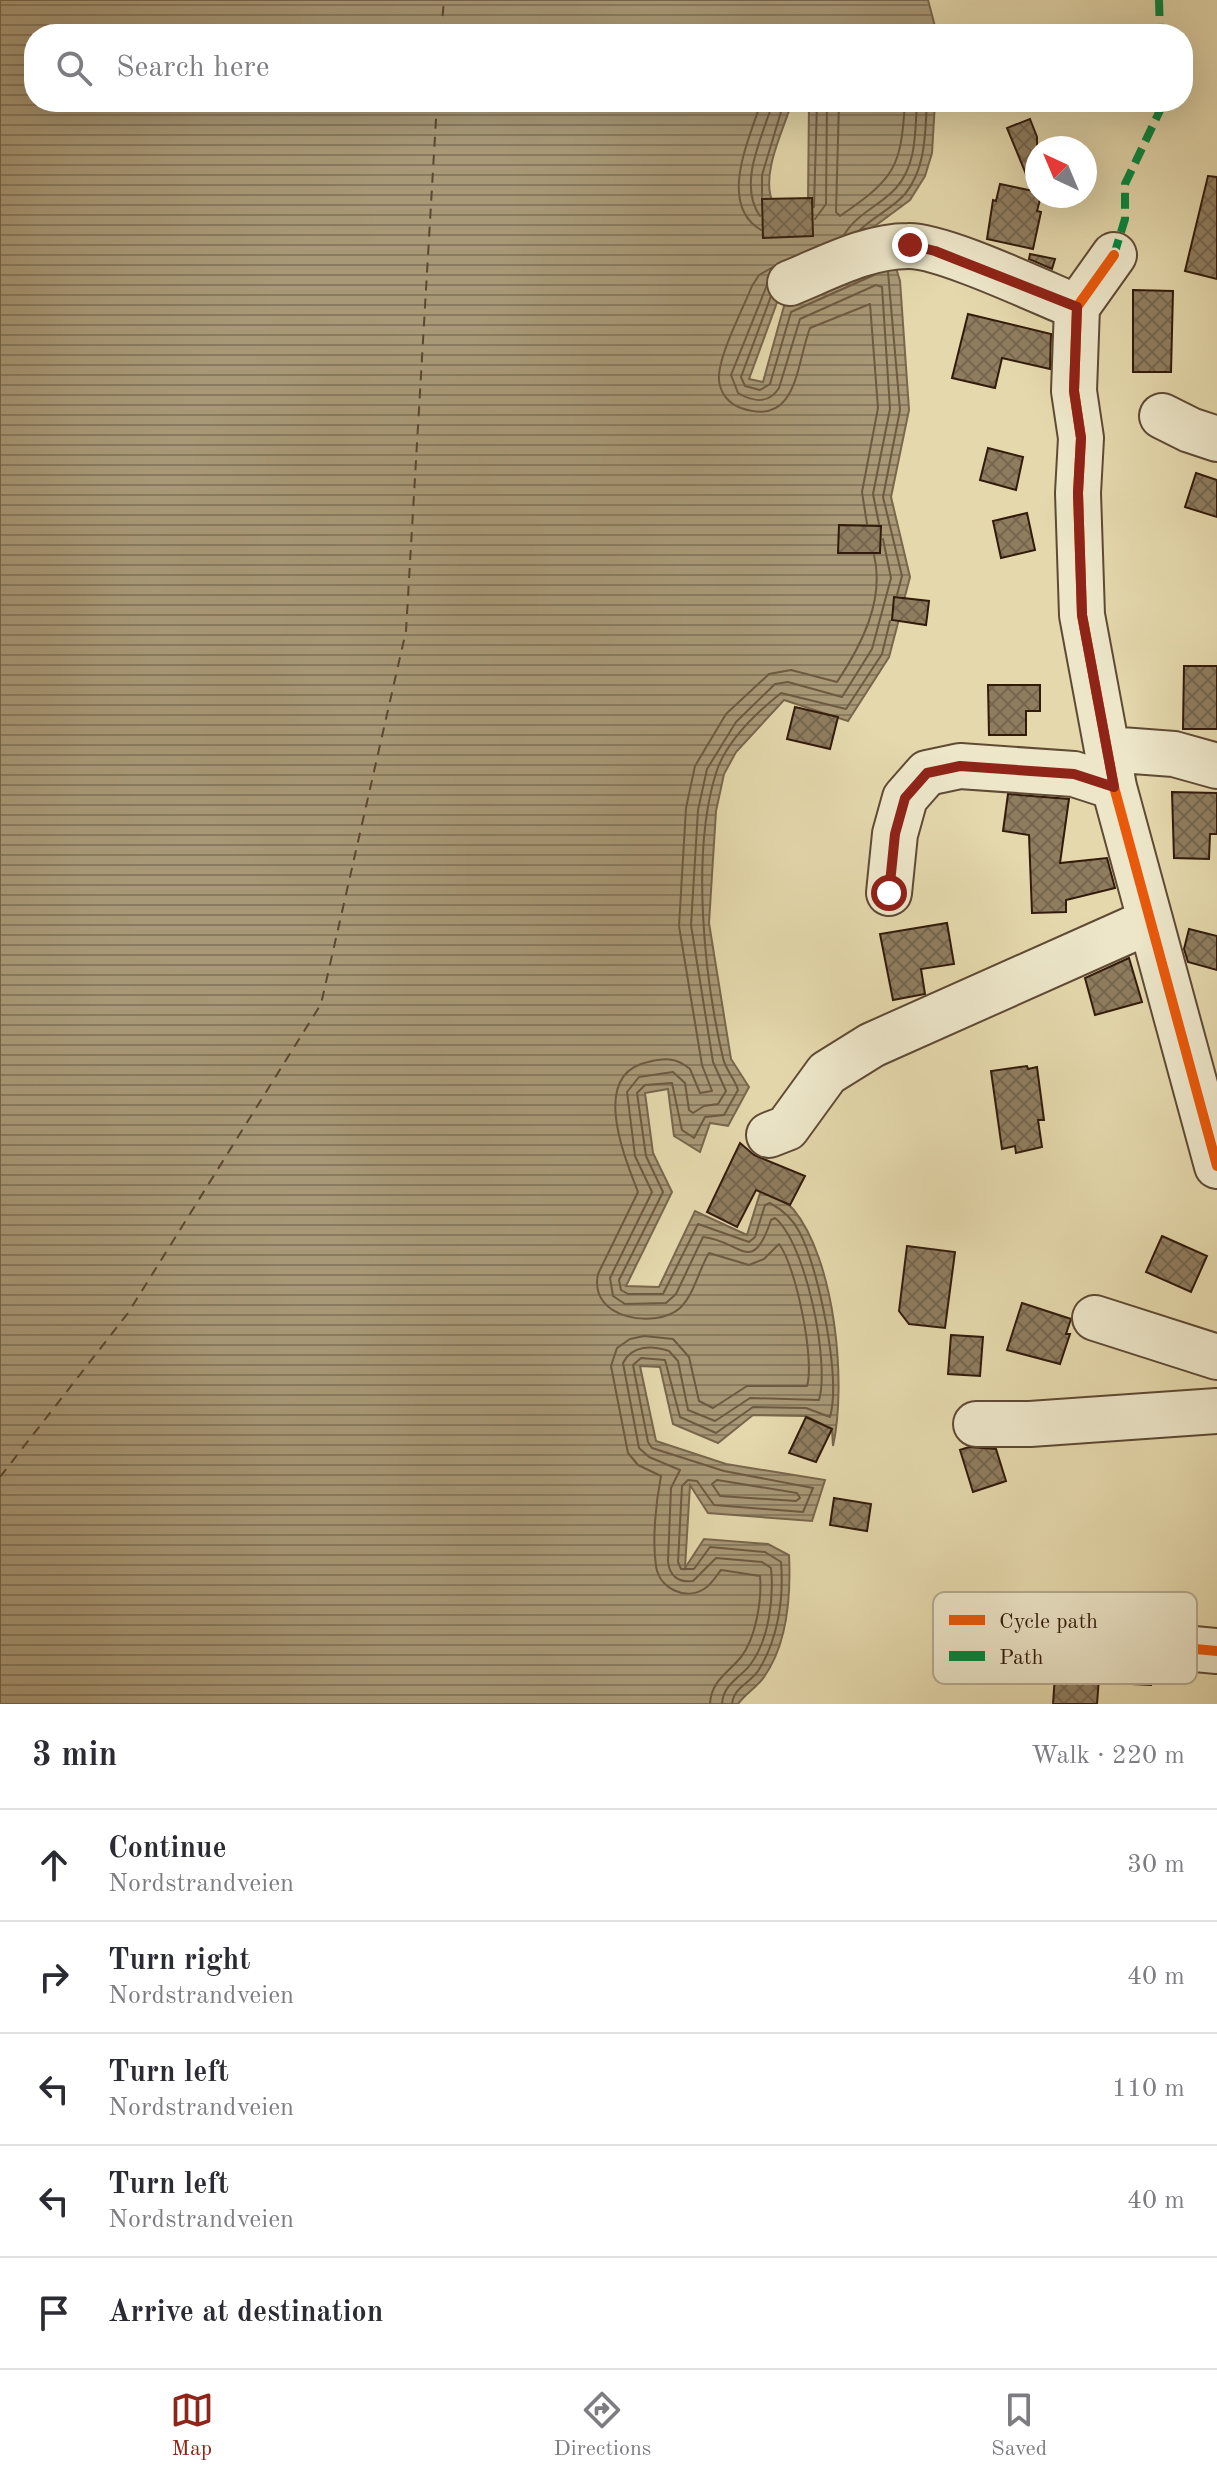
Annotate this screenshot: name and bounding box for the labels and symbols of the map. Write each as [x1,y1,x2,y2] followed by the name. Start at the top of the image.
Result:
[1025,136,1097,208] north arrow
[892,227,928,263] route end
[871,875,907,911] route start
[933,1592,1197,1684] legend
[999,1611,1098,1633] text: Cycle path
[999,1647,1044,1669] text: Path

